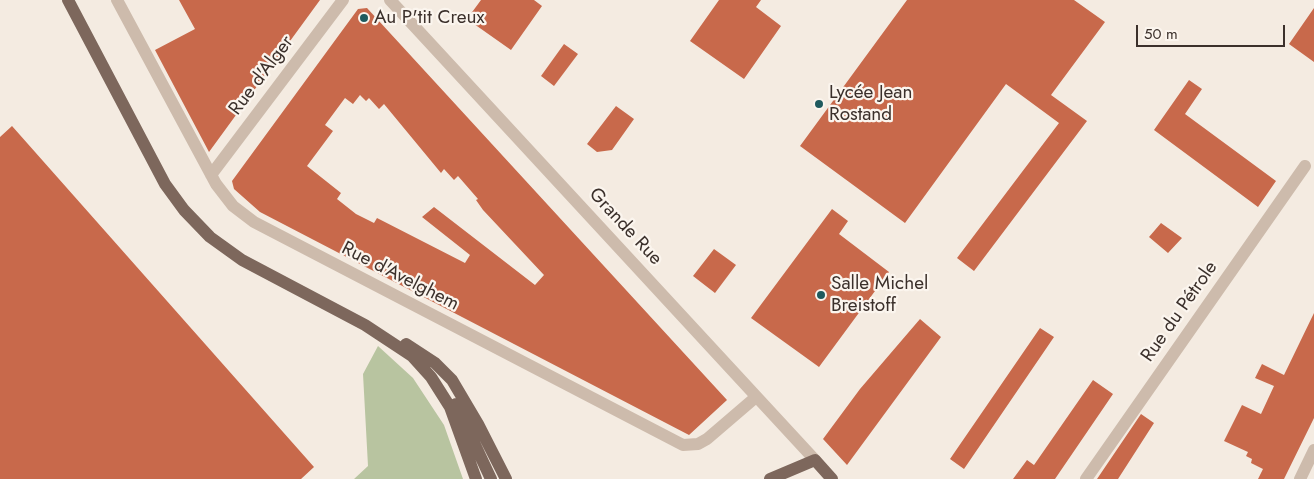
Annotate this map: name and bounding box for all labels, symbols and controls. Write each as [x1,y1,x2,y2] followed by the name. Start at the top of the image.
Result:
[374,7,484,29] place label: Au P'tit Creux
[358,12,370,24] marker: Au P'tit Creux
[1139,15,1288,47] scale bar
[1144,23,1178,45] text: 50 m
[225,32,299,120] street label: Rue d'Alger
[829,82,912,126] place label: Lycée Jean Rostand
[813,98,825,110] marker: Lycée Jean Rostand
[584,184,666,270] street label: Grande Rue
[337,238,463,316] street label: Rue d'Avelghem
[1137,257,1223,367] street label: Rue du Pétrole
[831,273,928,317] place label: Salle Michel Breistoff
[815,289,827,301] marker: Salle Michel Breistoff

